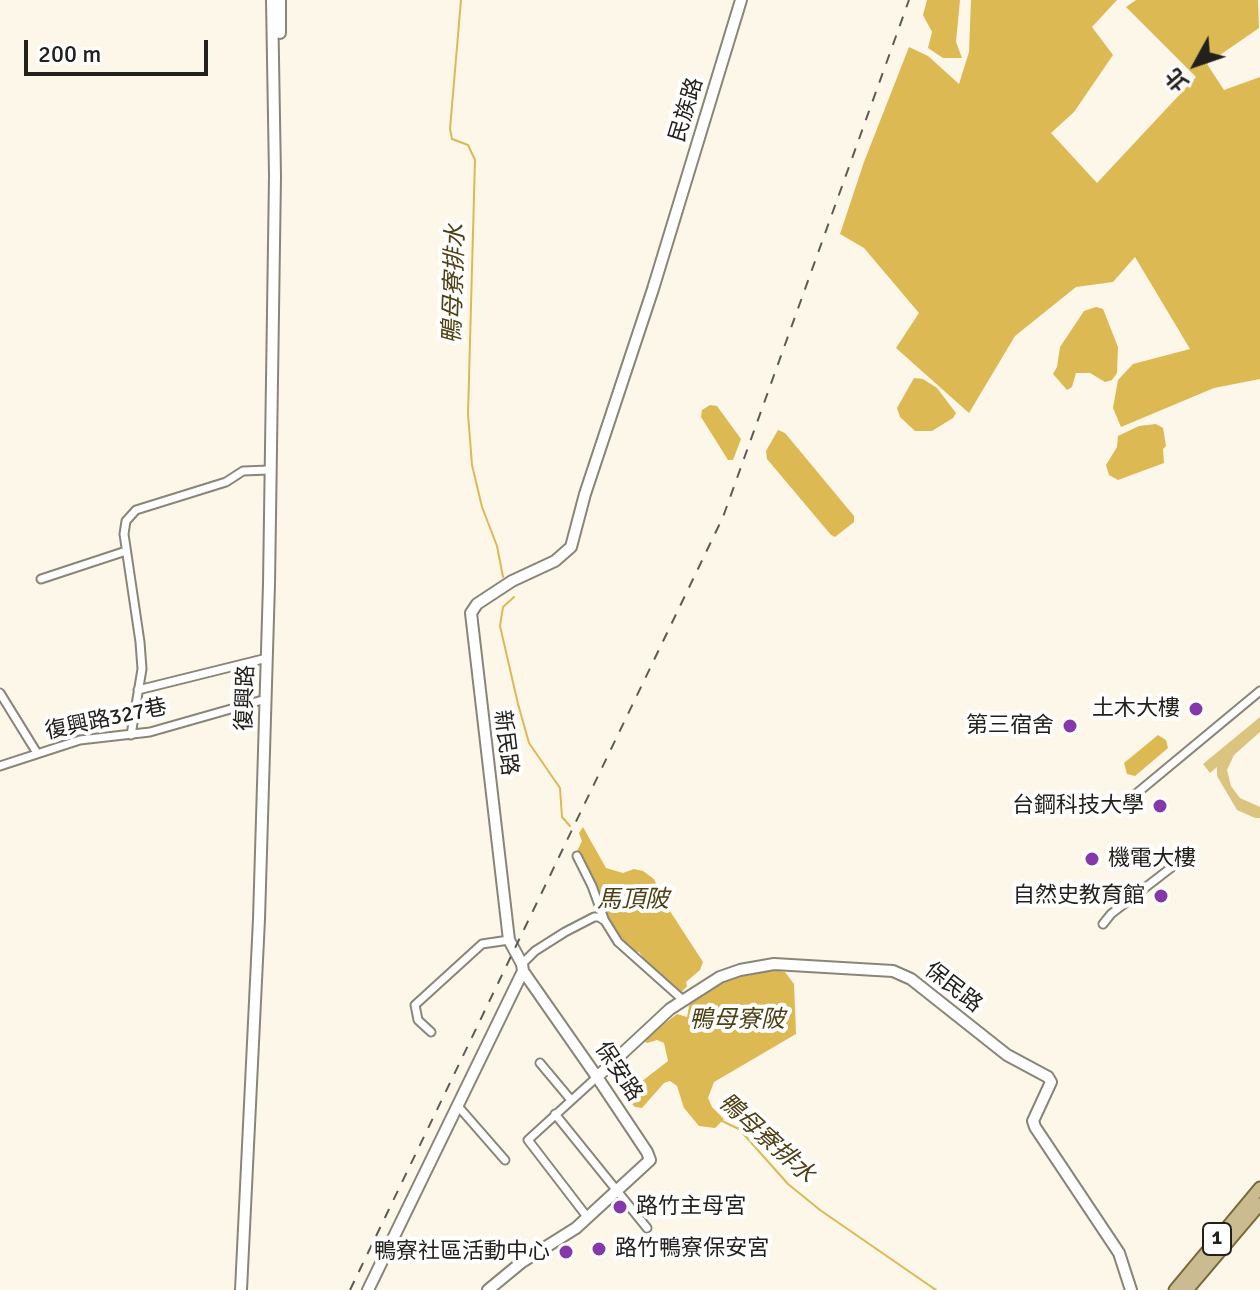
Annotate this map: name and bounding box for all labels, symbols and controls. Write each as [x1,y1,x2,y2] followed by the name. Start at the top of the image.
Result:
[28,24,212,74] scale bar
[1156,24,1236,104] north arrow
[38,39,101,69] text: 200 m
[1160,63,1195,97] text: 北
[665,75,709,145] street label: 民族路
[439,224,471,344] water label: 鴨母寮排水
[232,665,260,731] street label: 復興路
[43,694,169,746] street label: 復興路327巷
[1092,696,1180,722] place label: 土木大樓
[1187,700,1205,718] marker: 土木大樓
[488,709,522,777] street label: 新民路
[966,713,1054,739] place label: 第三宿舍
[1061,717,1079,735] marker: 第三宿舍
[1012,793,1144,819] place label: 台鋼科技大學
[1151,797,1169,815] marker: 台鋼科技大學
[1108,846,1196,872] place label: 機電大樓
[1083,850,1101,868] marker: 機電大樓
[1013,883,1145,909] place label: 自然史教育館
[597,887,669,915] water label: 馬頂陂
[1152,887,1170,905] marker: 自然史教育館
[919,957,987,1019] street label: 保民路
[689,1007,785,1035] water label: 鴨母寮陂
[589,1037,647,1107] street label: 保安路
[712,1088,820,1190] water label: 鴨母寮排水
[636,1194,746,1220] place label: 路竹主母宮
[611,1198,629,1216] marker: 路竹主母宮
[1203,1223,1231,1255] road number: 1
[615,1236,769,1262] place label: 路竹鴨寮保安宮
[374,1239,550,1265] place label: 鴨寮社區活動中心
[590,1240,608,1258] marker: 路竹鴨寮保安宮
[557,1243,575,1261] marker: 鴨寮社區活動中心

